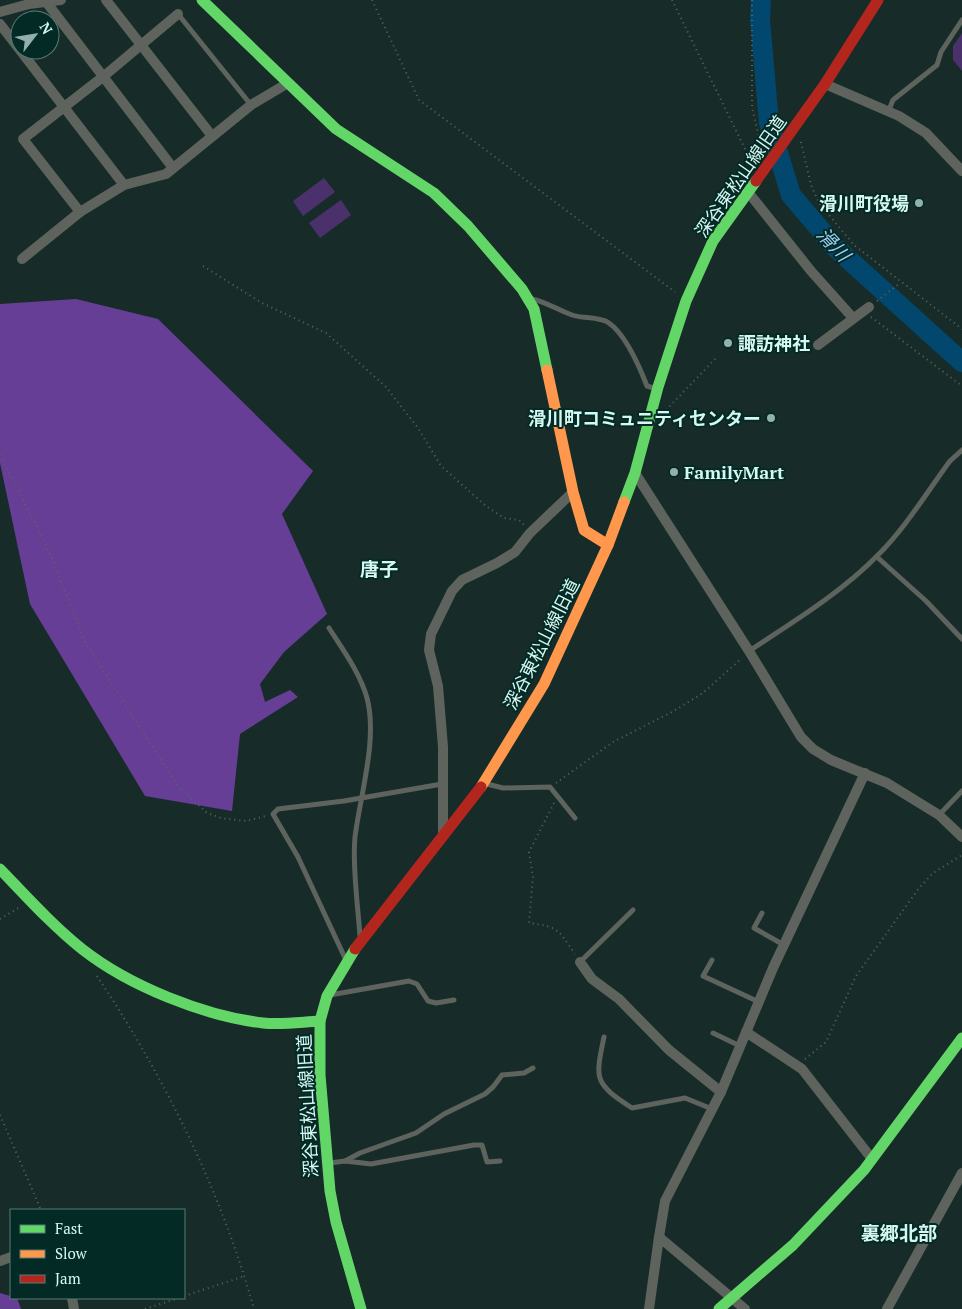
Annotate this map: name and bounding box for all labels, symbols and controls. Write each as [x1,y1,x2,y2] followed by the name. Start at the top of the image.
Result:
[10,10,60,60] north arrow
[36,19,58,38] text: N
[689,110,791,242] street label: 深谷東松山線旧道
[819,191,909,215] place label: 滑川町役場
[913,197,925,209] marker: 滑川町役場
[812,222,857,268] water label: 滑川
[738,331,810,355] place label: 諏訪神社
[722,337,734,349] marker: 諏訪神社
[528,406,761,430] place label: 滑川町コミュニティセンター
[765,412,777,424] marker: 滑川町コミュニティセンター
[684,460,784,484] place label: FamilyMart
[668,466,680,478] marker: FamilyMart
[360,556,398,581] district label: 唐子
[498,574,584,714] street label: 深谷東松山線旧道
[291,1033,323,1179] street label: 深谷東松山線旧道
[10,1209,185,1299] legend
[55,1218,83,1238] text: Fast
[861,1220,937,1245] district label: 裏郷北部
[55,1243,88,1263] text: Slow
[55,1268,81,1288] text: Jam

